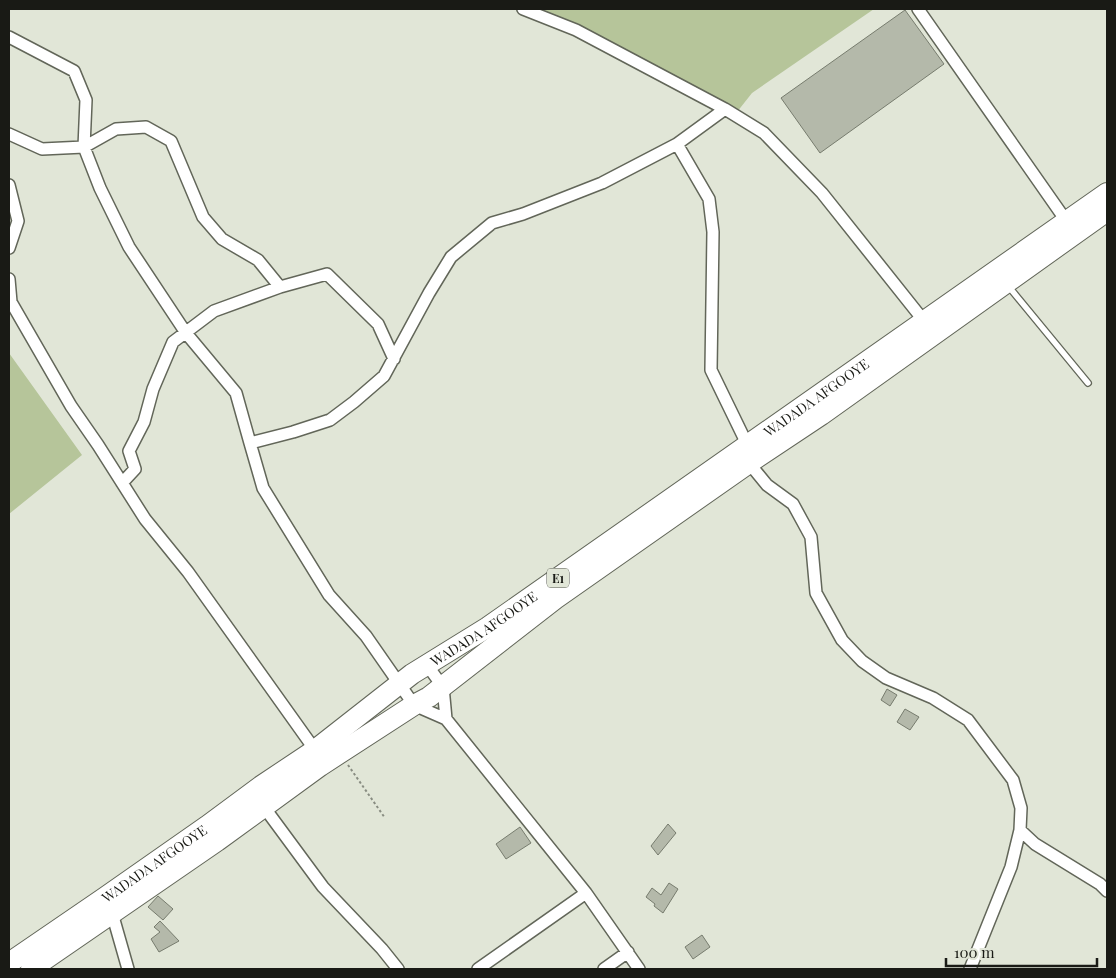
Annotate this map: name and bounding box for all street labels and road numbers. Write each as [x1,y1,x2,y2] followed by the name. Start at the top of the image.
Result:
[759,354,872,441] street label: WADADA AFGOOYE
[547,568,569,588] road number: E1
[426,586,541,671] street label: WADADA AFGOOYE
[97,820,210,907] street label: WADADA AFGOOYE

